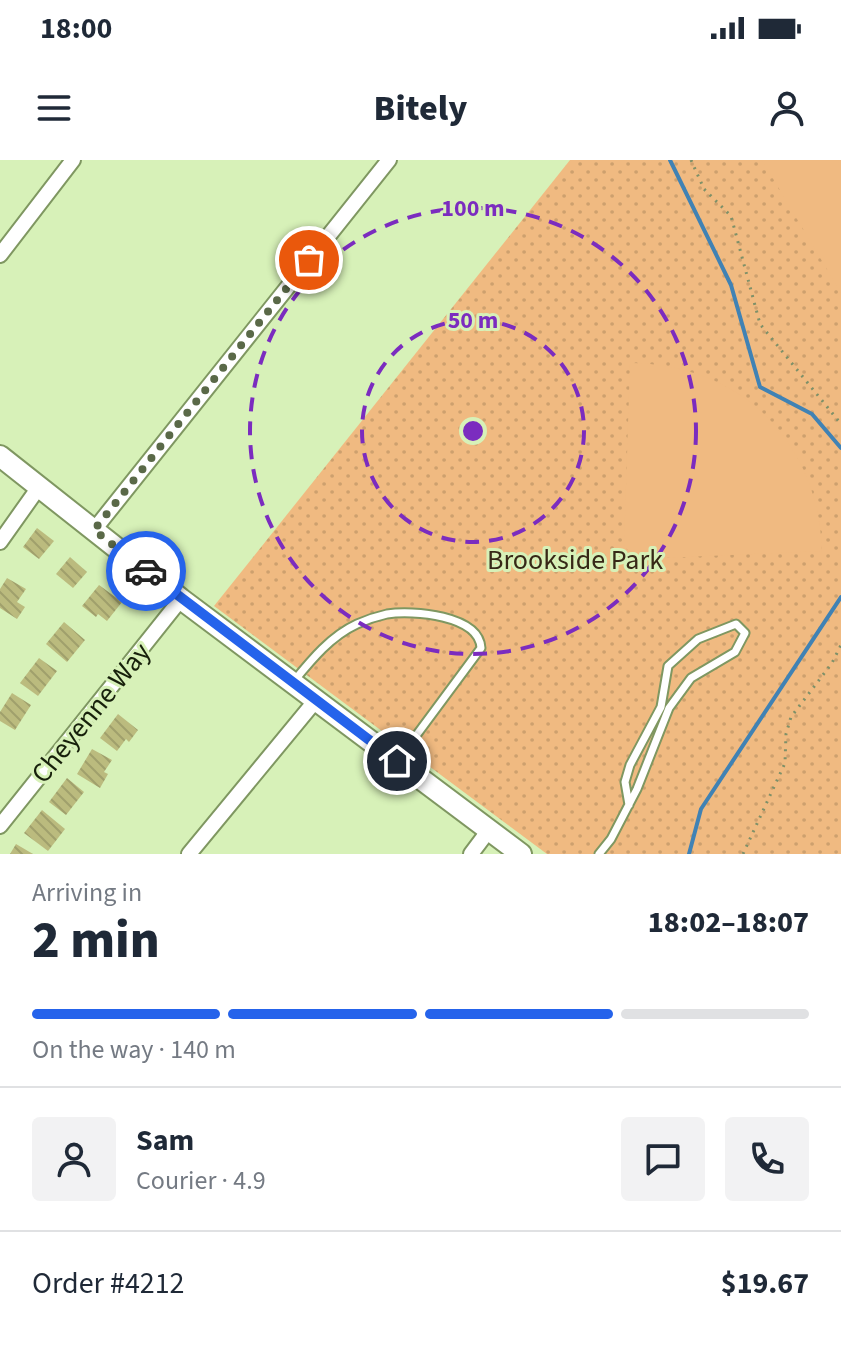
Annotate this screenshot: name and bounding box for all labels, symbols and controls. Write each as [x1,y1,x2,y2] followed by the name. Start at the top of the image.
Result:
[40,7,112,50] text: 18:00
[374,83,467,134] text: Bitely
[32,86,76,130] icon: menu
[765,86,809,130] icon: person
[441,191,505,226] text: 100 m
[275,226,343,294] pin
[287,238,331,282] icon: bag
[448,303,498,338] text: 50 m
[459,417,487,445] centre of rings
[106,531,186,611] courier
[487,540,663,580] park label: Brookside Park
[124,549,168,593] icon: car
[22,634,160,792] street label: Cheyenne Way
[363,727,431,795] pin
[375,739,419,783] icon: home
[32,874,142,911] text: Arriving in
[648,901,809,944] text: 18:02–18:07
[32,904,160,978] text: 2 min
[32,1031,236,1068] text: On the way · 140 m
[32,1117,116,1201] button: person
[621,1117,705,1201] button: chat
[725,1117,809,1201] button: phone
[136,1119,194,1162] text: Sam
[136,1162,266,1199] text: Courier · 4.9
[32,1262,185,1305] text: Order #4212
[721,1262,809,1305] text: $19.67

